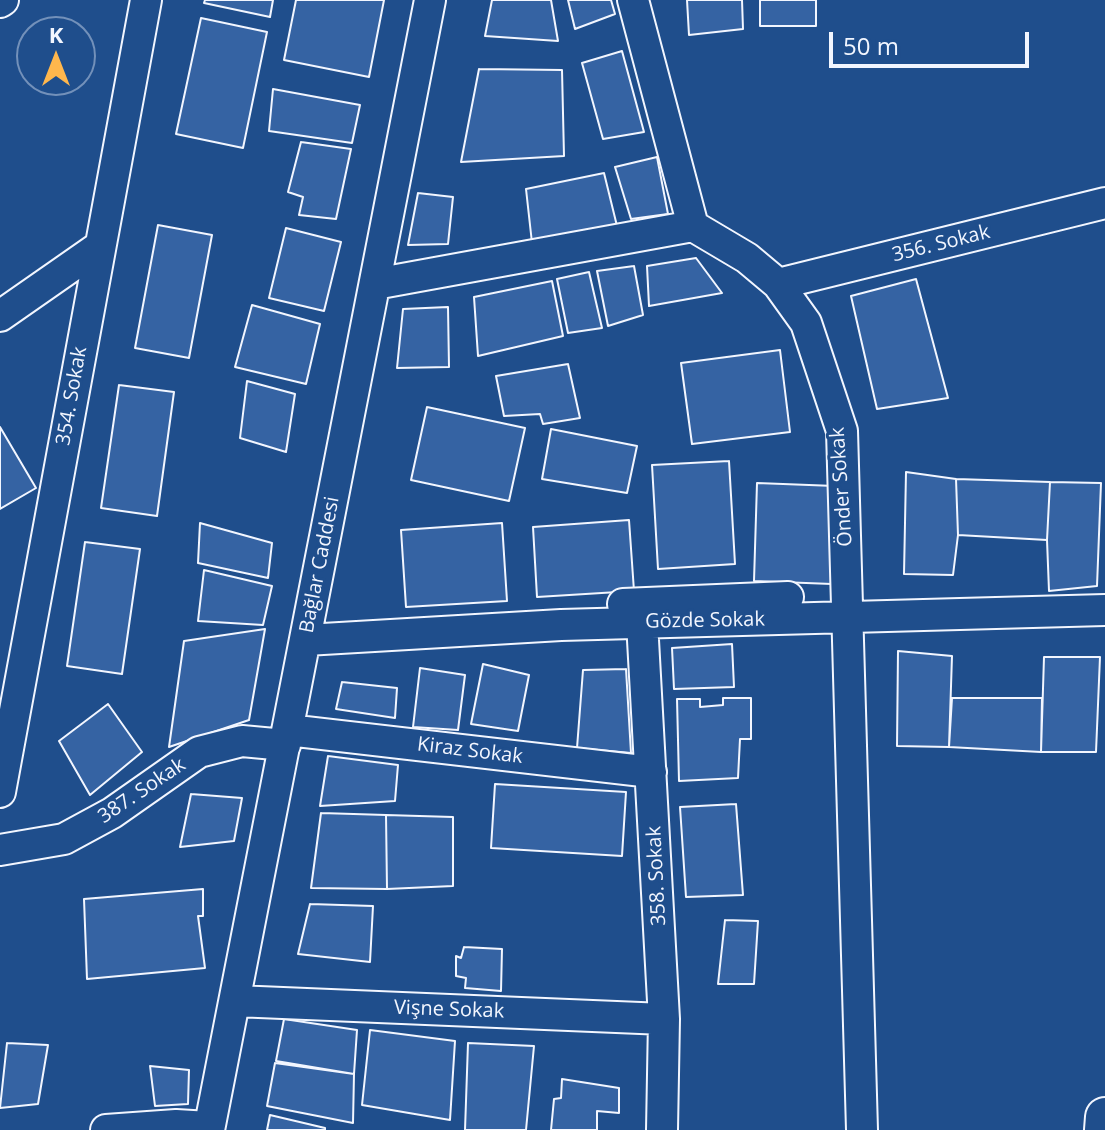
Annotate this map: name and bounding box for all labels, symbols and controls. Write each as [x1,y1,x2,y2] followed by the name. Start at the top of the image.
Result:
[16,16,96,96] north arrow
[833,16,1033,66] scale bar
[49,19,63,49] text: K
[843,29,899,62] text: 50 m
[890,220,992,268] street label: 356. Sokak
[52,345,92,447] street label: 354. Sokak
[826,426,858,548] street label: Önder Sokak
[295,495,345,635] street label: Bağlar Caddesi
[645,608,765,634] street label: Gözde Sokak
[416,733,524,769] street label: Kiraz Sokak
[94,753,190,829] street label: 387. Sokak
[642,825,672,927] street label: 358. Sokak
[393,996,505,1024] street label: Vişne Sokak

